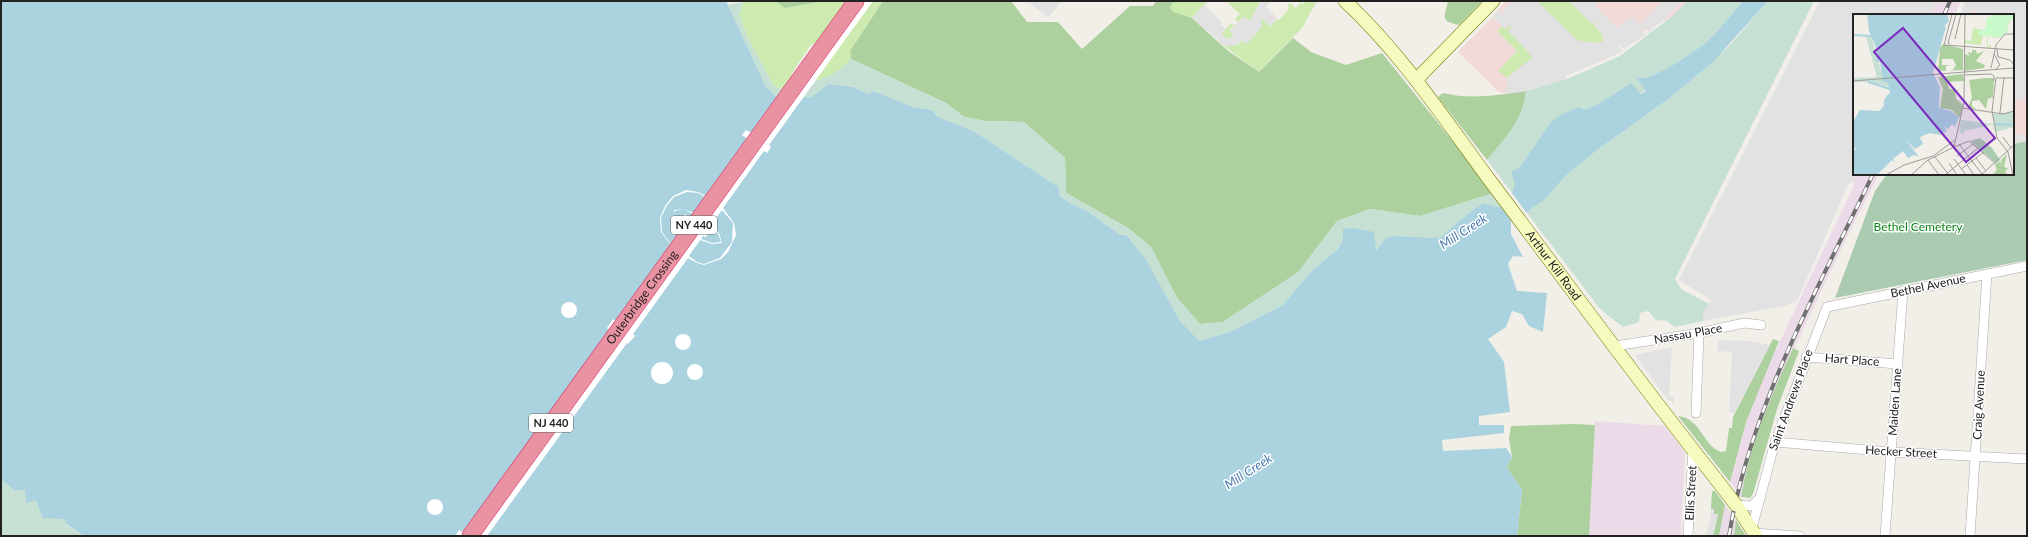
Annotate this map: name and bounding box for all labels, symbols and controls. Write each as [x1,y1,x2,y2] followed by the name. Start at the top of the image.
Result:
[1853,14,2014,175] inset map
[1436,209,1491,252] water label: Mill Creek
[671,216,717,234] road number: NY 440
[1874,219,1963,234] park label: Bethel Cemetery
[1523,227,1585,303] street label: Arthur Kill Road
[603,247,681,347] street label: Outerbridge Crossing
[1889,270,1967,301] street label: Bethel Avenue
[1653,320,1723,347] street label: Nassau Place
[1765,347,1816,452] street label: Saint Andrews Place
[1824,350,1880,369] street label: Hart Place
[1885,368,1904,436] street label: Maiden Lane
[1969,370,1988,440] street label: Craig Avenue
[529,414,573,432] road number: NJ 440
[1865,442,1938,461] street label: Hecker Street
[1221,449,1276,492] water label: Mill Creek
[1682,464,1699,521] street label: Ellis Street

